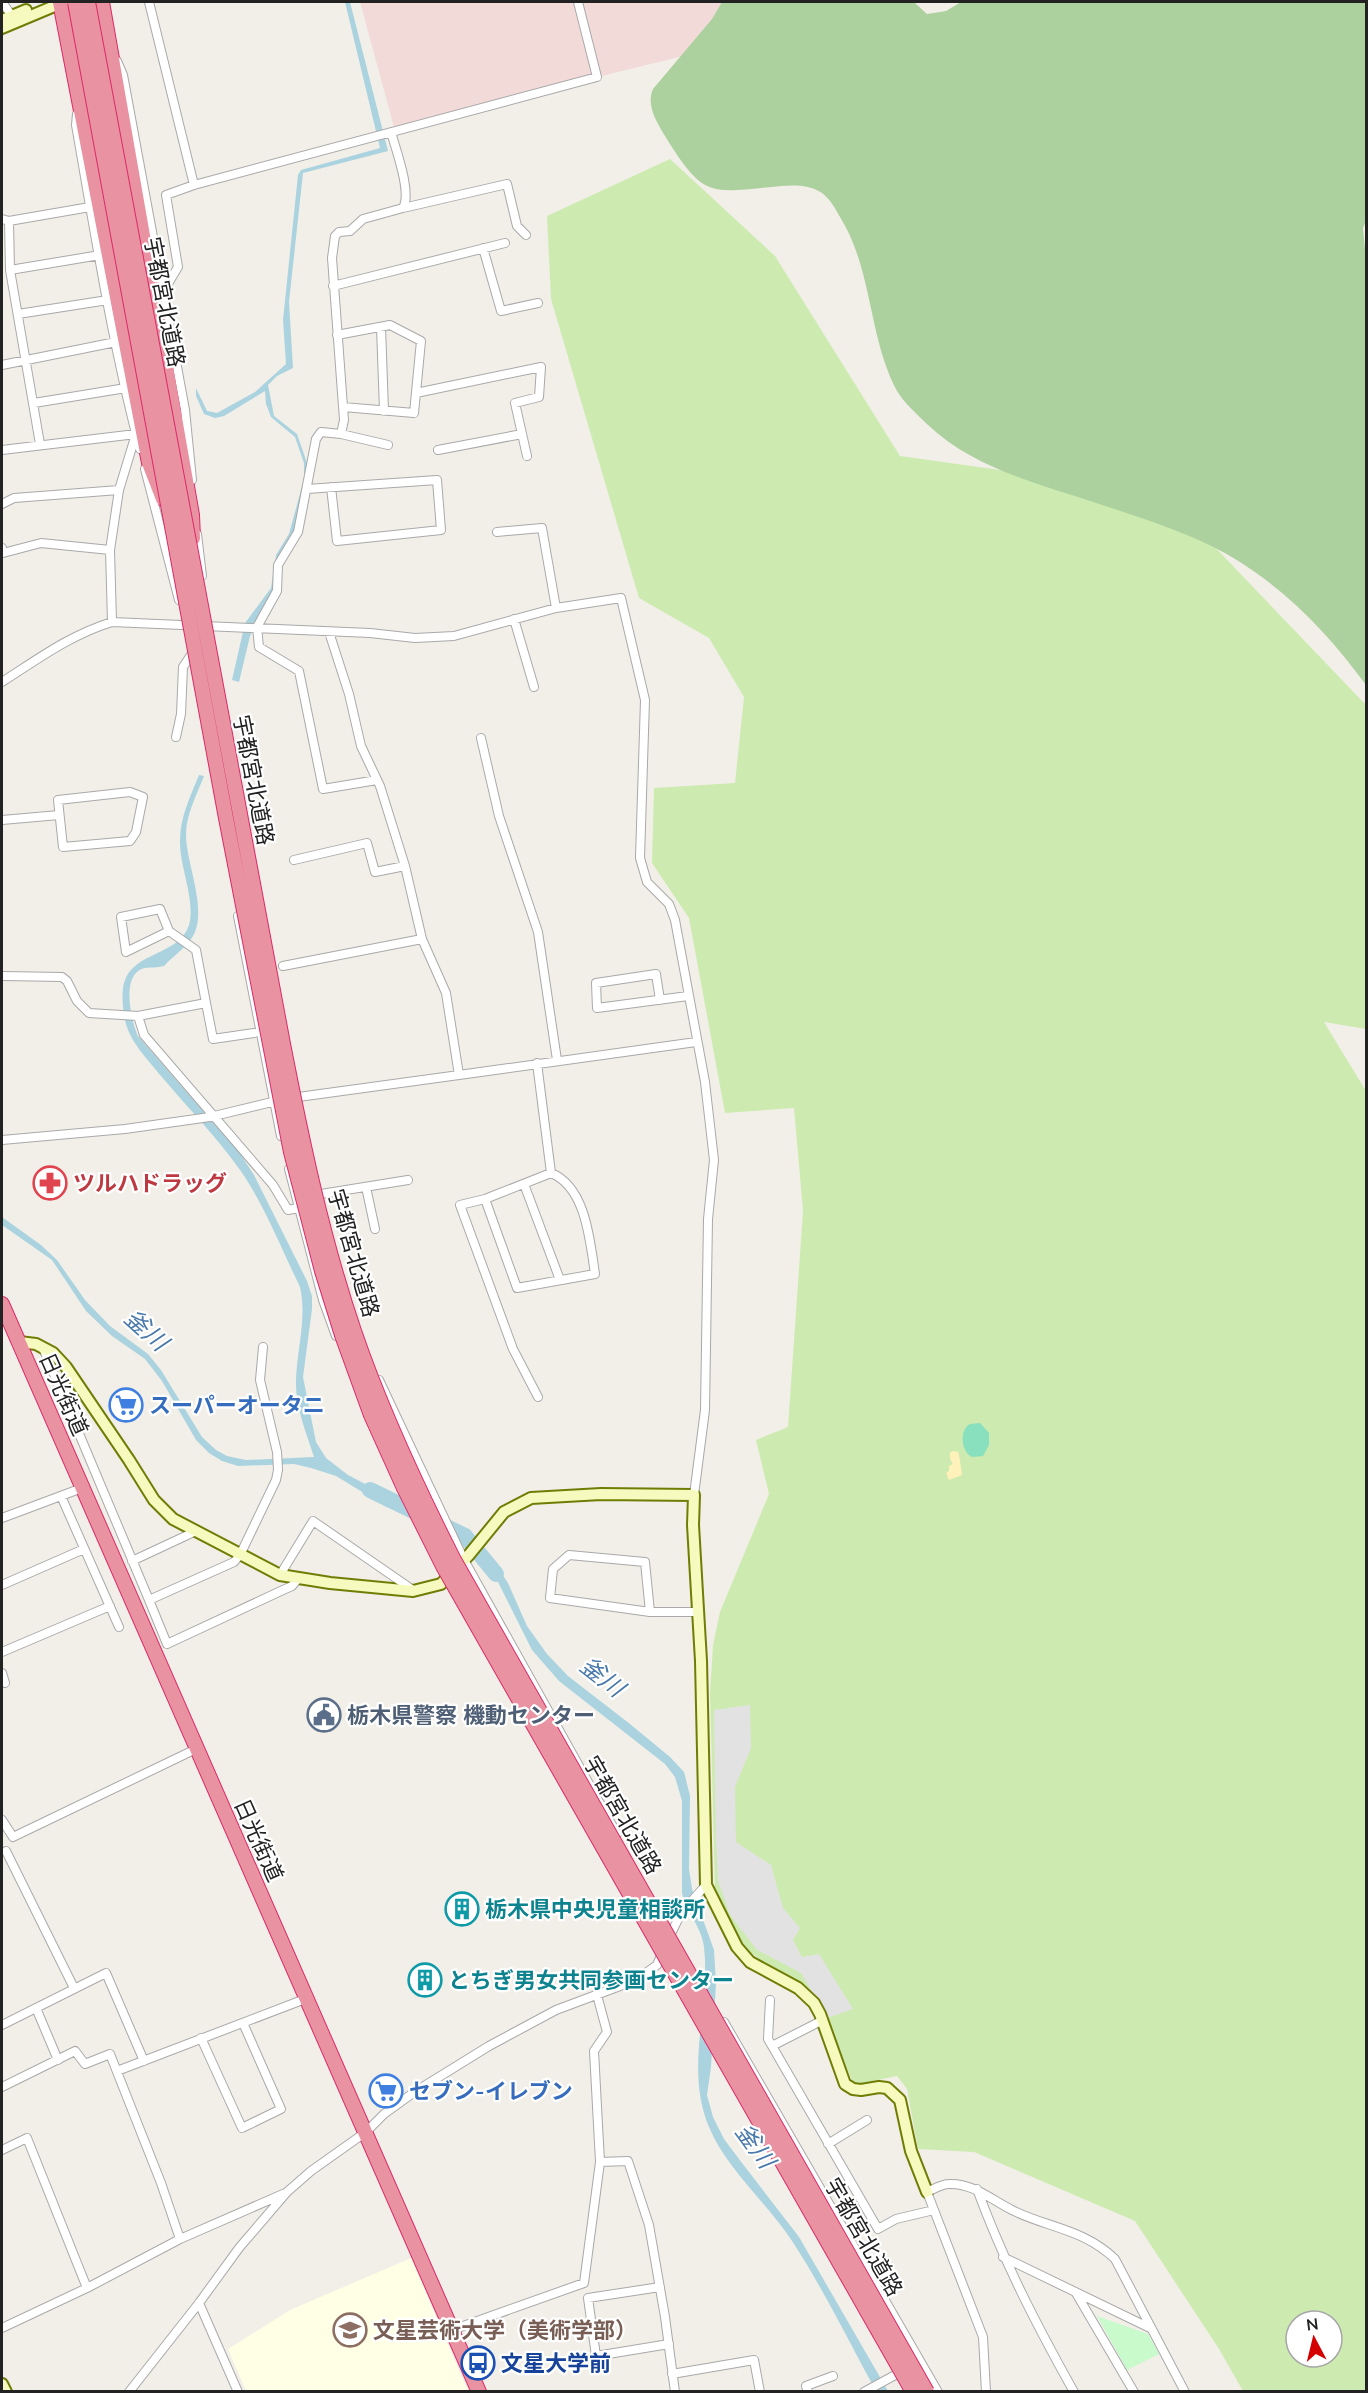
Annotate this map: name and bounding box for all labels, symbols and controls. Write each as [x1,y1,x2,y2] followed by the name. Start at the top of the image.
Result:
[139,235,191,369] street label: 宇都宮北道路
[228,713,280,847] street label: 宇都宮北道路
[32,1165,68,1201] pharmacy icon: ツルハドラッグ
[73,1169,227,1197] place label: ツルハドラッグ
[322,1186,386,1320] street label: 宇都宮北道路
[119,1302,177,1358] water label: 釜川
[33,1348,95,1440] street label: 日光街道
[108,1387,144,1423] supermarket icon: スーパーオータニ
[149,1391,325,1419] place label: スーパーオータニ
[574,1650,633,1705] water label: 釜川
[306,1697,342,1733] public building icon: 栃木県警察 機動センター
[347,1701,595,1729] place label: 栃木県警察 機動センター
[578,1751,668,1879] street label: 宇都宮北道路
[228,1794,290,1886] street label: 日光街道
[444,1891,480,1927] building icon: 栃木県中央児童相談所
[485,1895,705,1923] place label: 栃木県中央児童相談所
[407,1962,443,1998] building icon: とちぎ男女共同参画センター
[448,1966,734,1994] place label: とちぎ男女共同参画センター
[368,2073,404,2109] supermarket icon: セブン-イレブン
[409,2077,573,2105] place label: セブン-イレブン
[730,2117,784,2176] water label: 釜川
[819,2173,909,2301] street label: 宇都宮北道路
[1284,2309,1344,2369] north arrow
[332,2312,368,2348] school or university icon: 文星芸術大学（美術学部）
[1305,2313,1319,2335] text: N
[373,2316,637,2344] place label: 文星芸術大学（美術学部）
[460,2345,496,2381] bus stop icon: 文星大学前
[501,2349,611,2377] place label: 文星大学前

